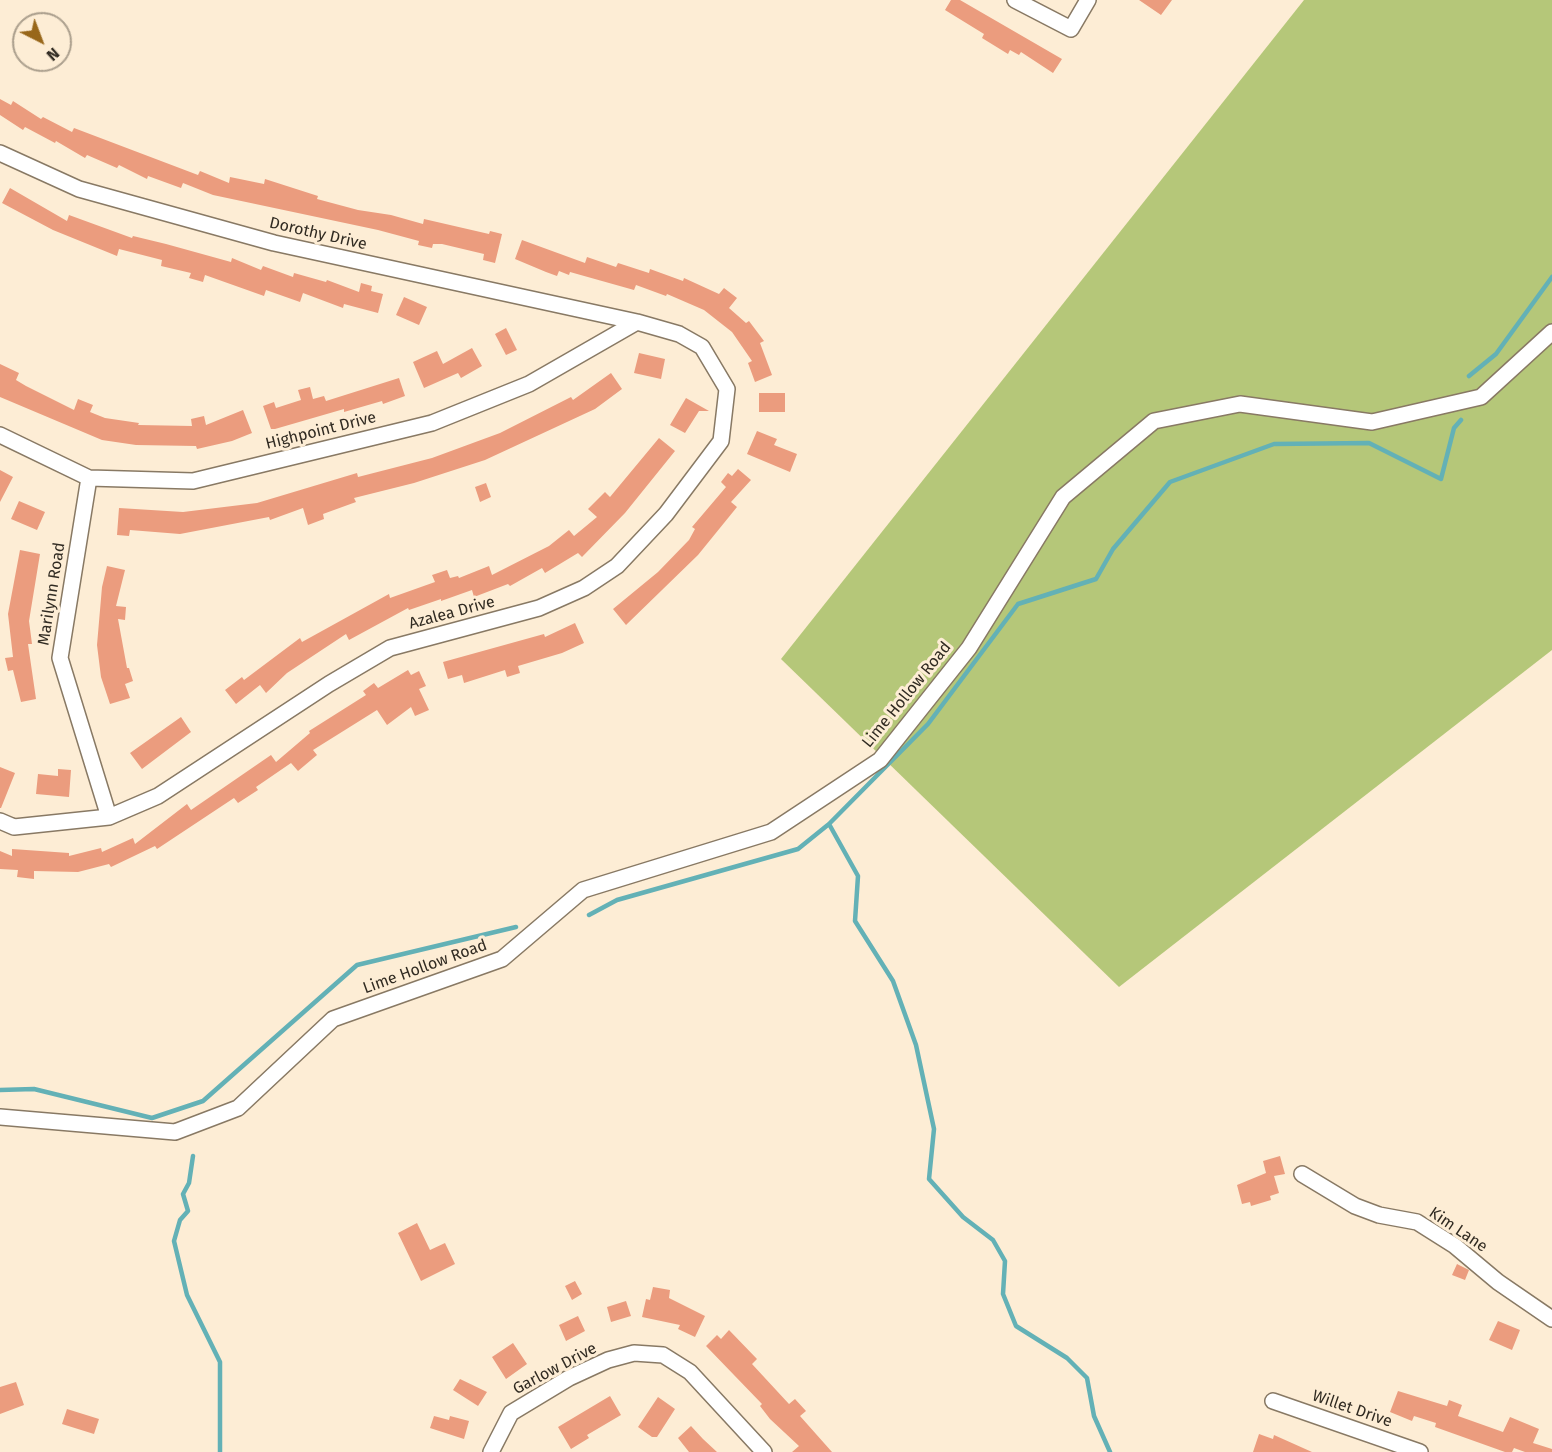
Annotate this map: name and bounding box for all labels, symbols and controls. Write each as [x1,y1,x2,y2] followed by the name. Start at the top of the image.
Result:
[12,12,72,72] north arrow
[43,44,63,65] text: N
[267,213,369,255] street label: Dorothy Drive
[264,408,378,454] street label: Highpoint Drive
[34,541,70,647] street label: Marilynn Road
[407,592,497,634] street label: Azalea Drive
[858,638,956,752] street label: Lime Hollow Road
[360,936,490,998] street label: Lime Hollow Road
[1425,1203,1491,1257] street label: Kim Lane
[510,1339,600,1399] street label: Garlow Drive
[1310,1386,1394,1432] street label: Willet Drive

